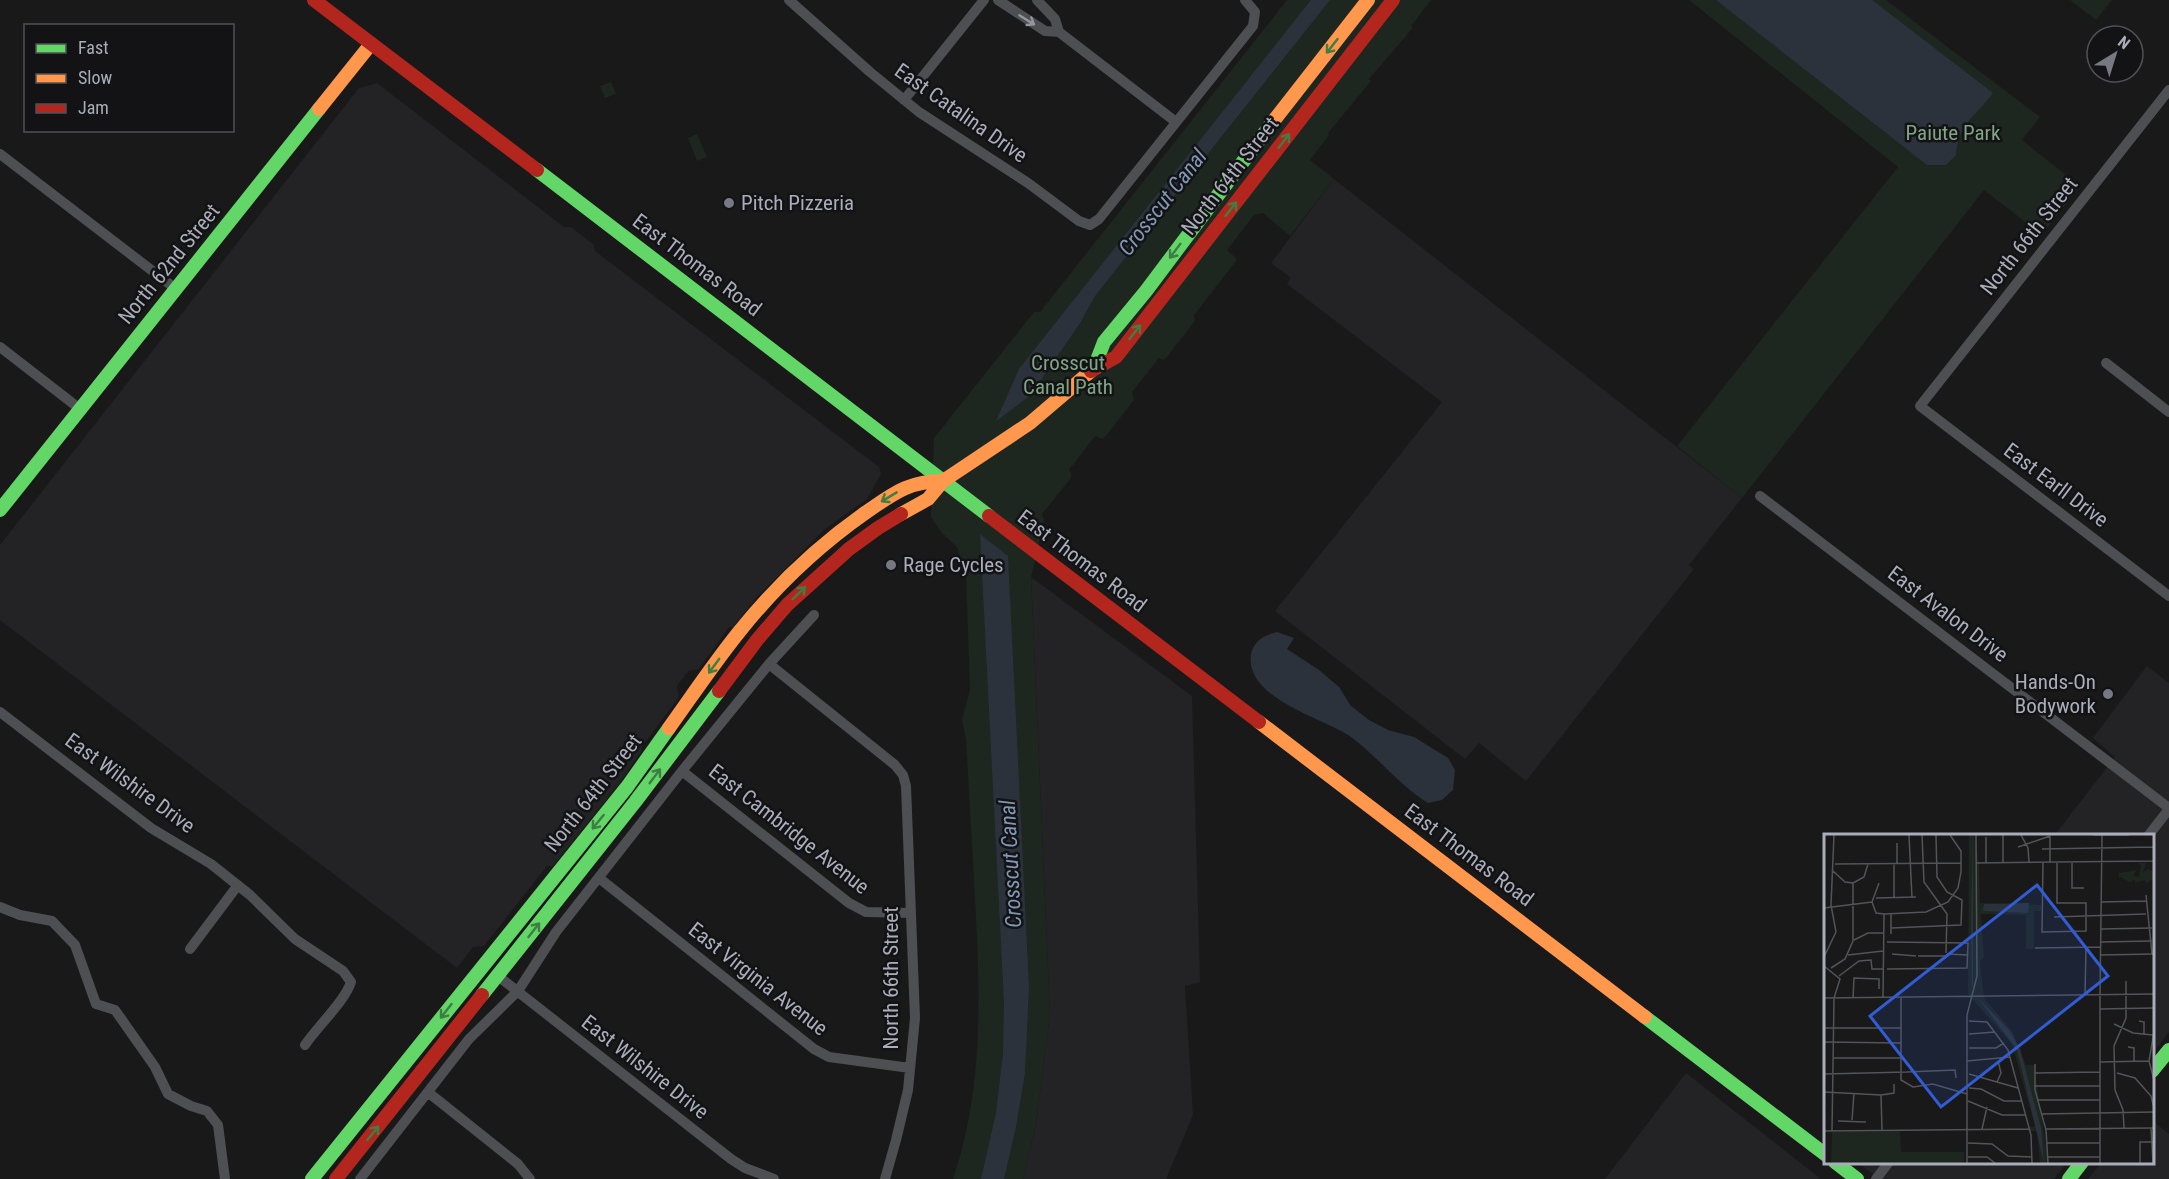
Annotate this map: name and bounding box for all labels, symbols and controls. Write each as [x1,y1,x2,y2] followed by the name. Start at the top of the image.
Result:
[1018,13,1035,26] one-way arrow
[24,24,234,132] legend
[2085,24,2145,84] north arrow
[2114,32,2134,53] text: N
[78,37,109,58] text: Fast
[1326,38,1339,54] one-way arrow
[890,58,1032,168] street label: East Catalina Drive
[78,67,113,88] text: Slow
[78,97,109,118] text: Jam
[1177,112,1283,240] street label: North 64th Street
[1906,121,2001,145] park label: Paiute Park
[1277,133,1290,149] one-way arrow
[1113,143,1212,260] water label: Crosscut Canal
[1976,172,2082,300] street label: North 66th Street
[741,191,854,215] place label: Pitch Pizzeria
[722,196,736,210] marker: Pitch Pizzeria
[113,199,225,329] street label: North 62nd Street
[1224,201,1237,217] one-way arrow
[628,209,766,321] street label: East Thomas Road
[1169,243,1182,259] one-way arrow
[1128,325,1141,341] one-way arrow
[1023,351,1113,399] park label: Crosscut Canal Path
[1999,438,2113,532] street label: East Earll Drive
[881,492,898,504] one-way arrow
[1013,505,1151,617] street label: East Thomas Road
[903,553,1004,577] place label: Rage Cycles
[884,558,898,572] marker: Rage Cycles
[1883,561,2013,667] street label: East Avalon Drive
[792,586,807,600] one-way arrow
[708,657,720,673] one-way arrow
[2015,670,2097,718] place label: Hands-On Bodywork
[2101,687,2115,701] marker: Hands-On Bodywork
[61,728,199,838] street label: East Wilshire Drive
[540,729,646,857] street label: North 64th Street
[704,759,874,899] street label: East Cambridge Avenue
[648,769,661,785] one-way arrow
[995,798,1026,928] water label: Crosscut Canal
[1400,799,1538,911] street label: East Thomas Road
[592,814,605,830] one-way arrow
[1824,834,2154,1164] inset map
[879,907,903,1049] street label: North 66th Street
[684,917,832,1041] street label: East Virginia Avenue
[528,922,541,938] one-way arrow
[440,1002,453,1018] one-way arrow
[577,1010,713,1124] street label: East Wilshire Drive
[366,1125,379,1141] one-way arrow

